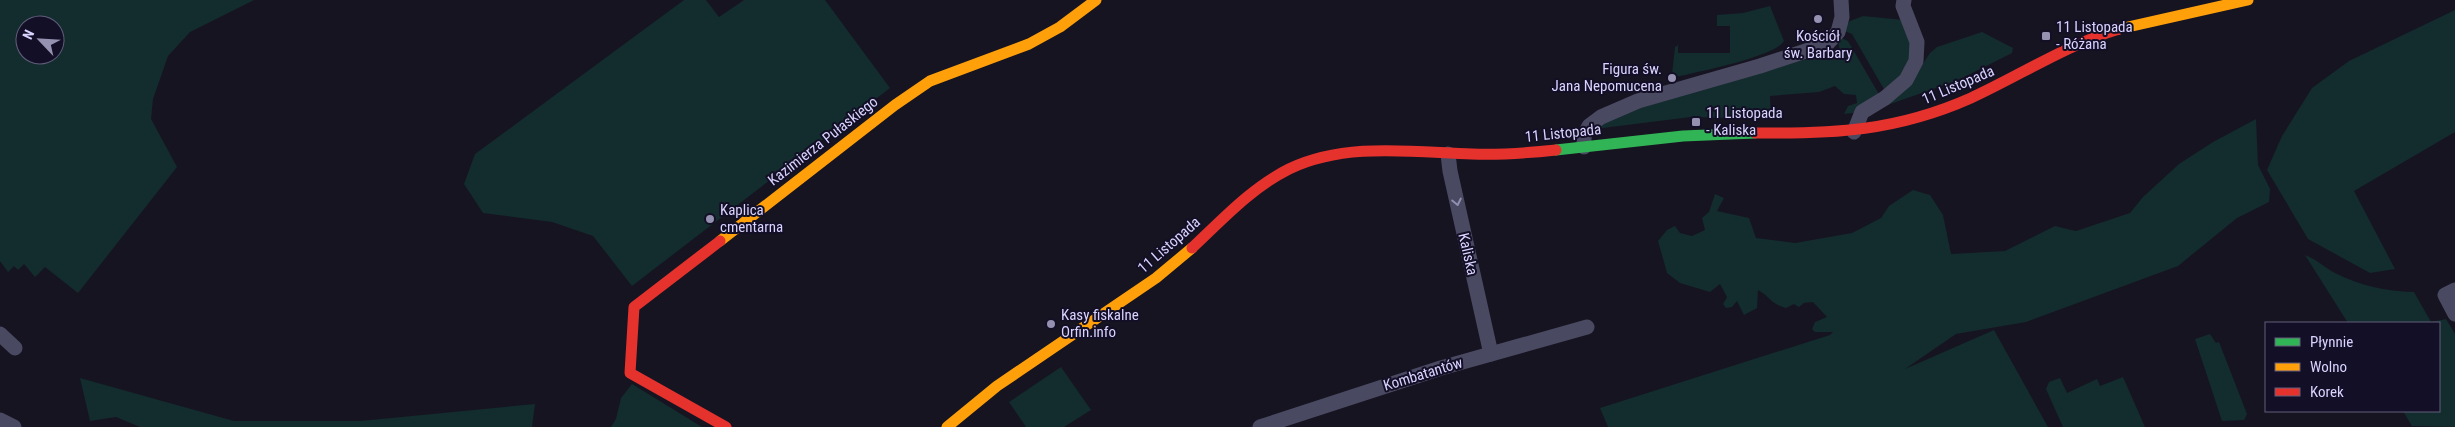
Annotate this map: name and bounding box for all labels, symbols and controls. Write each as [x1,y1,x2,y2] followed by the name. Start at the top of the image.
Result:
[1812,13,1824,25] marker: Kościół św. Barbary
[15,15,65,65] north arrow
[2056,18,2133,53] place label: 11 Listopada - Różana
[19,27,37,42] text: N
[1784,27,1852,62] place label: Kościół św. Barbary
[2040,30,2052,42] marker: 11 Listopada - Różana
[1551,60,1662,95] place label: Figura św. Jana Nepomucena
[1919,62,1997,108] street label: 11 Listopada
[1666,72,1678,84] marker: Figura św. Jana Nepomucena
[764,93,882,189] street label: Kazimierza Pułaskiego
[1706,104,1783,139] place label: 11 Listopada - Kaliska
[1690,116,1702,128] marker: 11 Listopada - Kaliska
[1524,120,1602,146] street label: 11 Listopada
[1451,197,1462,206] one-way arrow
[720,201,783,236] place label: Kaplica cmentarna
[704,213,716,225] marker: Kaplica cmentarna
[1134,213,1204,277] street label: 11 Listopada
[1454,231,1482,277] street label: Kaliska
[1061,306,1139,341] place label: Kasy fiskalne Orfin.info
[1045,318,1057,330] marker: Kasy fiskalne Orfin.info
[2265,322,2440,412] legend
[2310,333,2353,351] text: Płynnie
[1381,353,1465,395] street label: Kombatantów
[2310,358,2347,376] text: Wolno
[2310,383,2344,401] text: Korek

